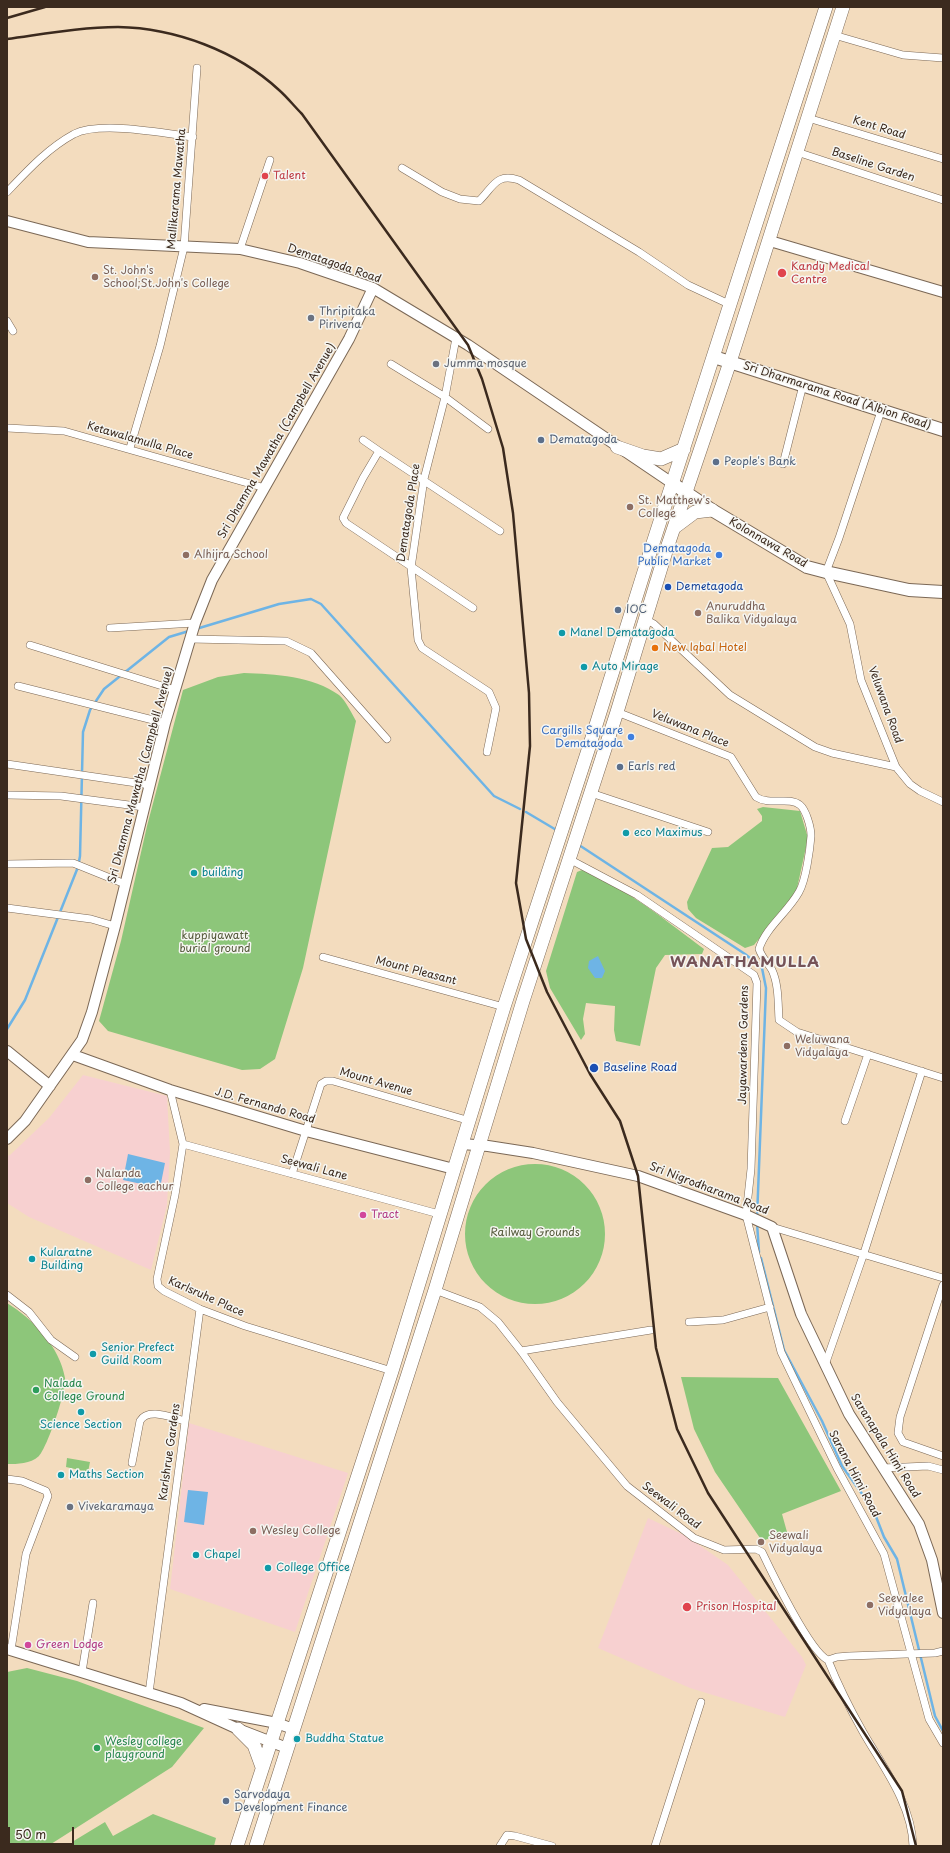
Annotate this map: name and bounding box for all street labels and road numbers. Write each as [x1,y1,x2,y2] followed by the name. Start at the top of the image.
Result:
[851,114,907,142] street label: Kent Road
[165,128,189,250] street label: Mallikarama Mawatha
[830,145,916,185] street label: Baseline Garden
[285,242,383,286] street label: Dematagoda Road
[215,341,339,541] street label: Sri Dhamma Mawatha (Campbell Avenue)
[741,359,933,433] street label: Sri Dharmarama Road (Albion Road)
[86,420,194,462] street label: Ketawalamulla Place
[395,463,423,563] street label: Dematagoda Place
[727,515,809,571] street label: Kolonnawa Road
[106,665,176,885] street label: Sri Dhamma Mawatha (Campbell Avenue)
[865,665,905,745] street label: Veluwana Road
[649,707,731,751] street label: Veluwana Place
[374,954,458,988] street label: Mount Pleasant
[736,985,752,1105] street label: Jayawardena Gardens
[338,1065,414,1099] street label: Mount Avenue
[213,1085,317,1127] street label: J.D. Fernando Road
[279,1153,349,1183] street label: Seewali Lane
[647,1160,771,1218] street label: Sri Nigrodharama Road
[166,1274,246,1320] street label: Karlsruhe Place
[848,1391,922,1501] street label: Saranapala Himi Road
[157,1403,183,1501] street label: Karlshrue Gardens
[825,1428,883,1520] street label: Sarana Himi Road
[639,1480,703,1532] street label: Seewali Road

